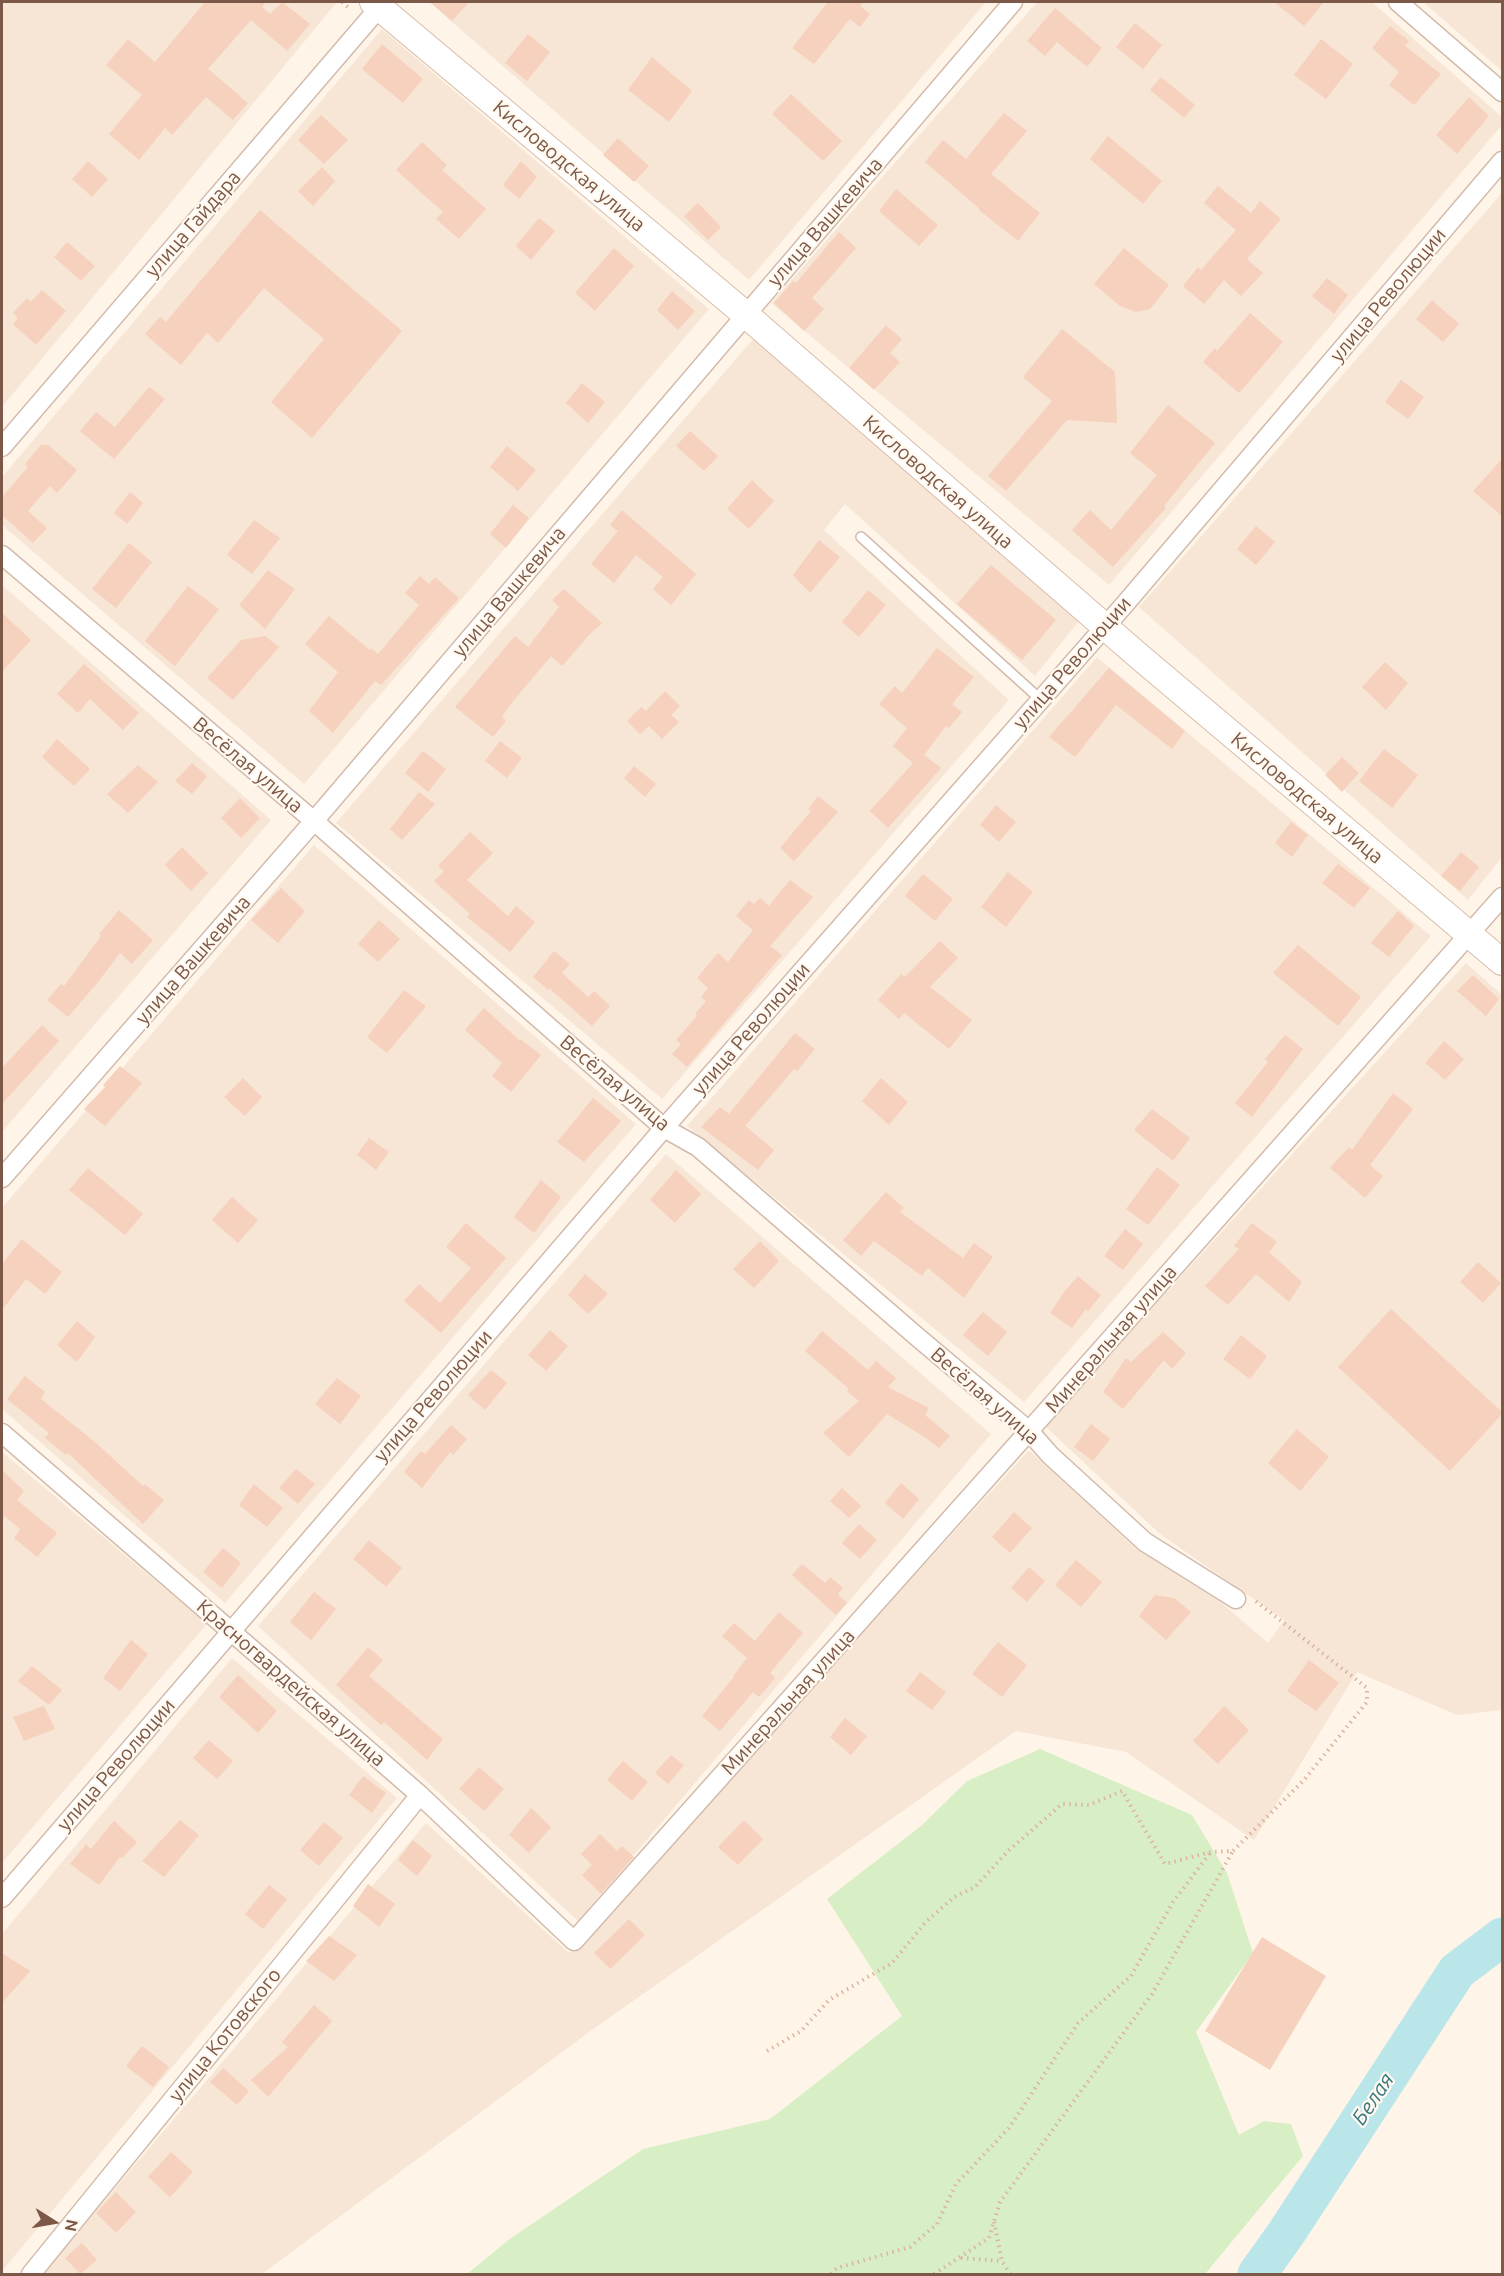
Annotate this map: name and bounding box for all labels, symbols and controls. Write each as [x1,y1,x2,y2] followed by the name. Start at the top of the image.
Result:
[488,95,650,237] street label: Кисловодская улица
[762,153,888,291] street label: улица Вашкевича
[140,166,246,282] street label: улица Гайдара
[1325,223,1451,367] street label: улица Революции
[858,410,1018,554] street label: Кисловодская улица
[447,522,571,662] street label: улица Вашкевича
[1008,592,1136,734] street label: улица Революции
[188,712,308,818] street label: Весёлая улица
[1226,727,1388,869] street label: Кисловодская улица
[130,891,256,1029] street label: улица Вашкевича
[687,958,815,1100] street label: улица Революции
[555,1030,675,1136] street label: Весёлая улица
[1040,1260,1182,1418] street label: Минеральная улица
[369,1325,497,1467] street label: улица Революции
[926,1342,1044,1450] street label: Весёлая улица
[192,1594,390,1772] street label: Красногвардейская улица
[716,1624,860,1780] street label: Минеральная улица
[52,1694,180,1836] street label: улица Революции
[164,1963,286,2107] street label: улица Котовского
[1347,2068,1399,2130] water label: Белая
[24,2192,84,2252] north arrow
[62,2218,82,2233] text: N

